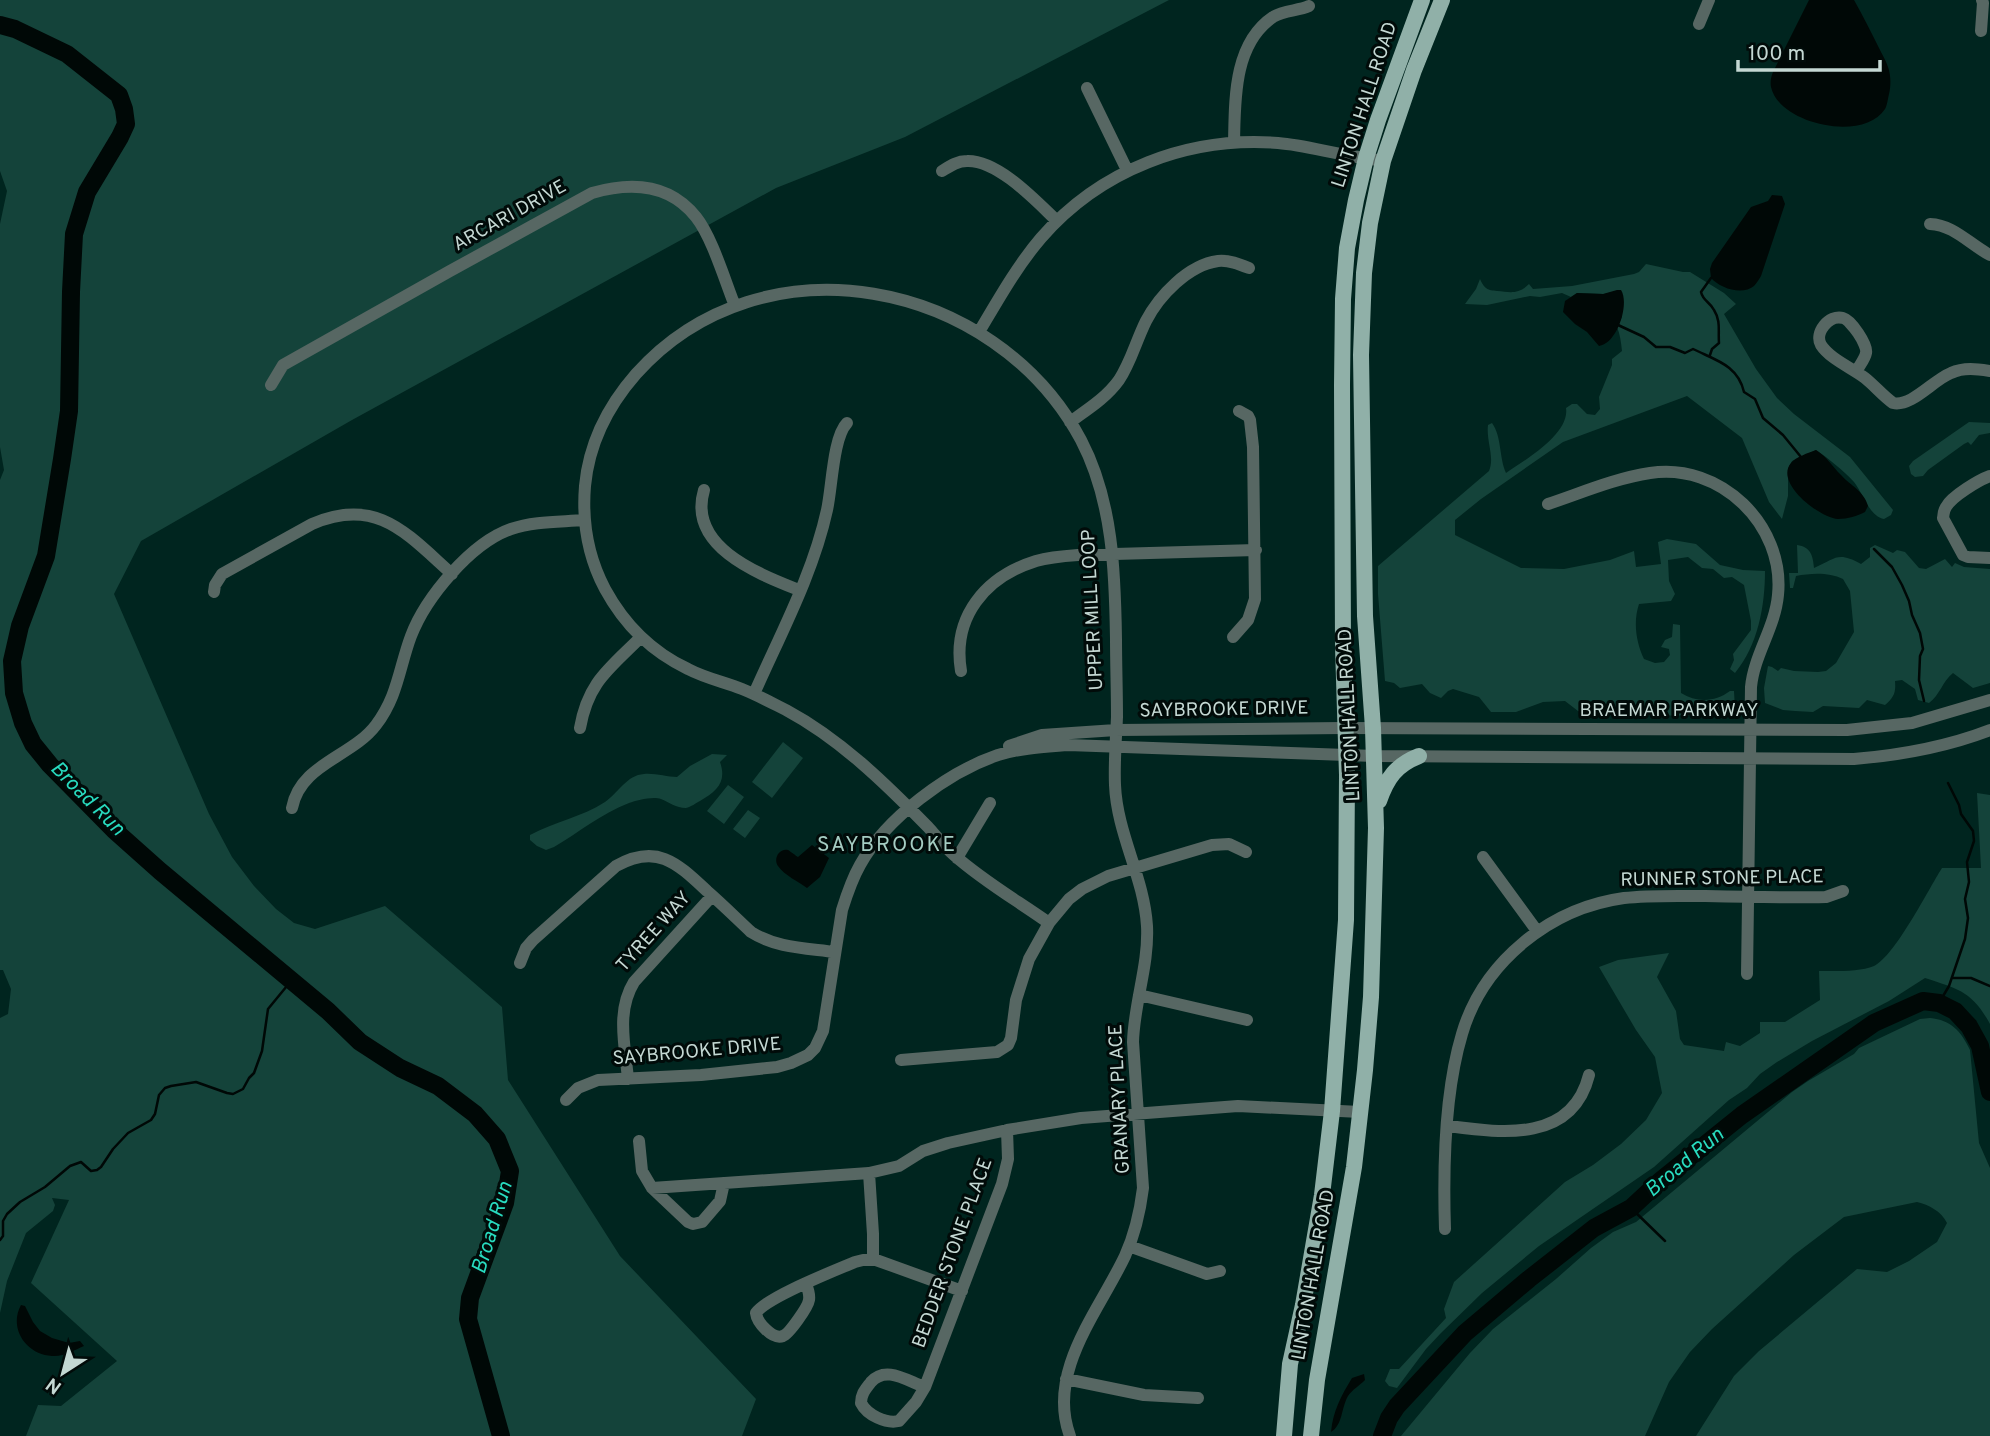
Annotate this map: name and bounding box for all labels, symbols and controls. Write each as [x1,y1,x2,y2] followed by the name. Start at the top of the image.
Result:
[1327,19,1403,191] street label: LINTON HALL ROAD
[1738,28,1880,72] scale bar
[1748,41,1805,68] text: 100 m
[449,175,571,257] street label: ARCARI DRIVE
[1077,529,1109,691] street label: UPPER MILL LOOP
[1333,628,1367,802] street label: LINTON HALL ROAD
[1139,697,1309,723] street label: SAYBROOKE DRIVE
[1580,699,1758,723] street label: BRAEMAR PARKWAY
[44,756,131,843] water label: Broad Run
[817,832,957,859] district label: SAYBROOKE
[1620,865,1824,893] street label: RUNNER STONE PLACE
[611,887,697,977] street label: TYREE WAY
[1104,1023,1136,1175] street label: GRANARY PLACE
[612,1033,782,1071] street label: SAYBROOKE DRIVE
[1640,1122,1731,1204] water label: Broad Run
[907,1155,999,1351] street label: BEDDER STONE PLACE
[466,1178,520,1277] water label: Broad Run
[1287,1188,1341,1362] street label: LINTON HALL ROAD
[28,1338,98,1408] north arrow
[42,1371,67,1399] text: N

